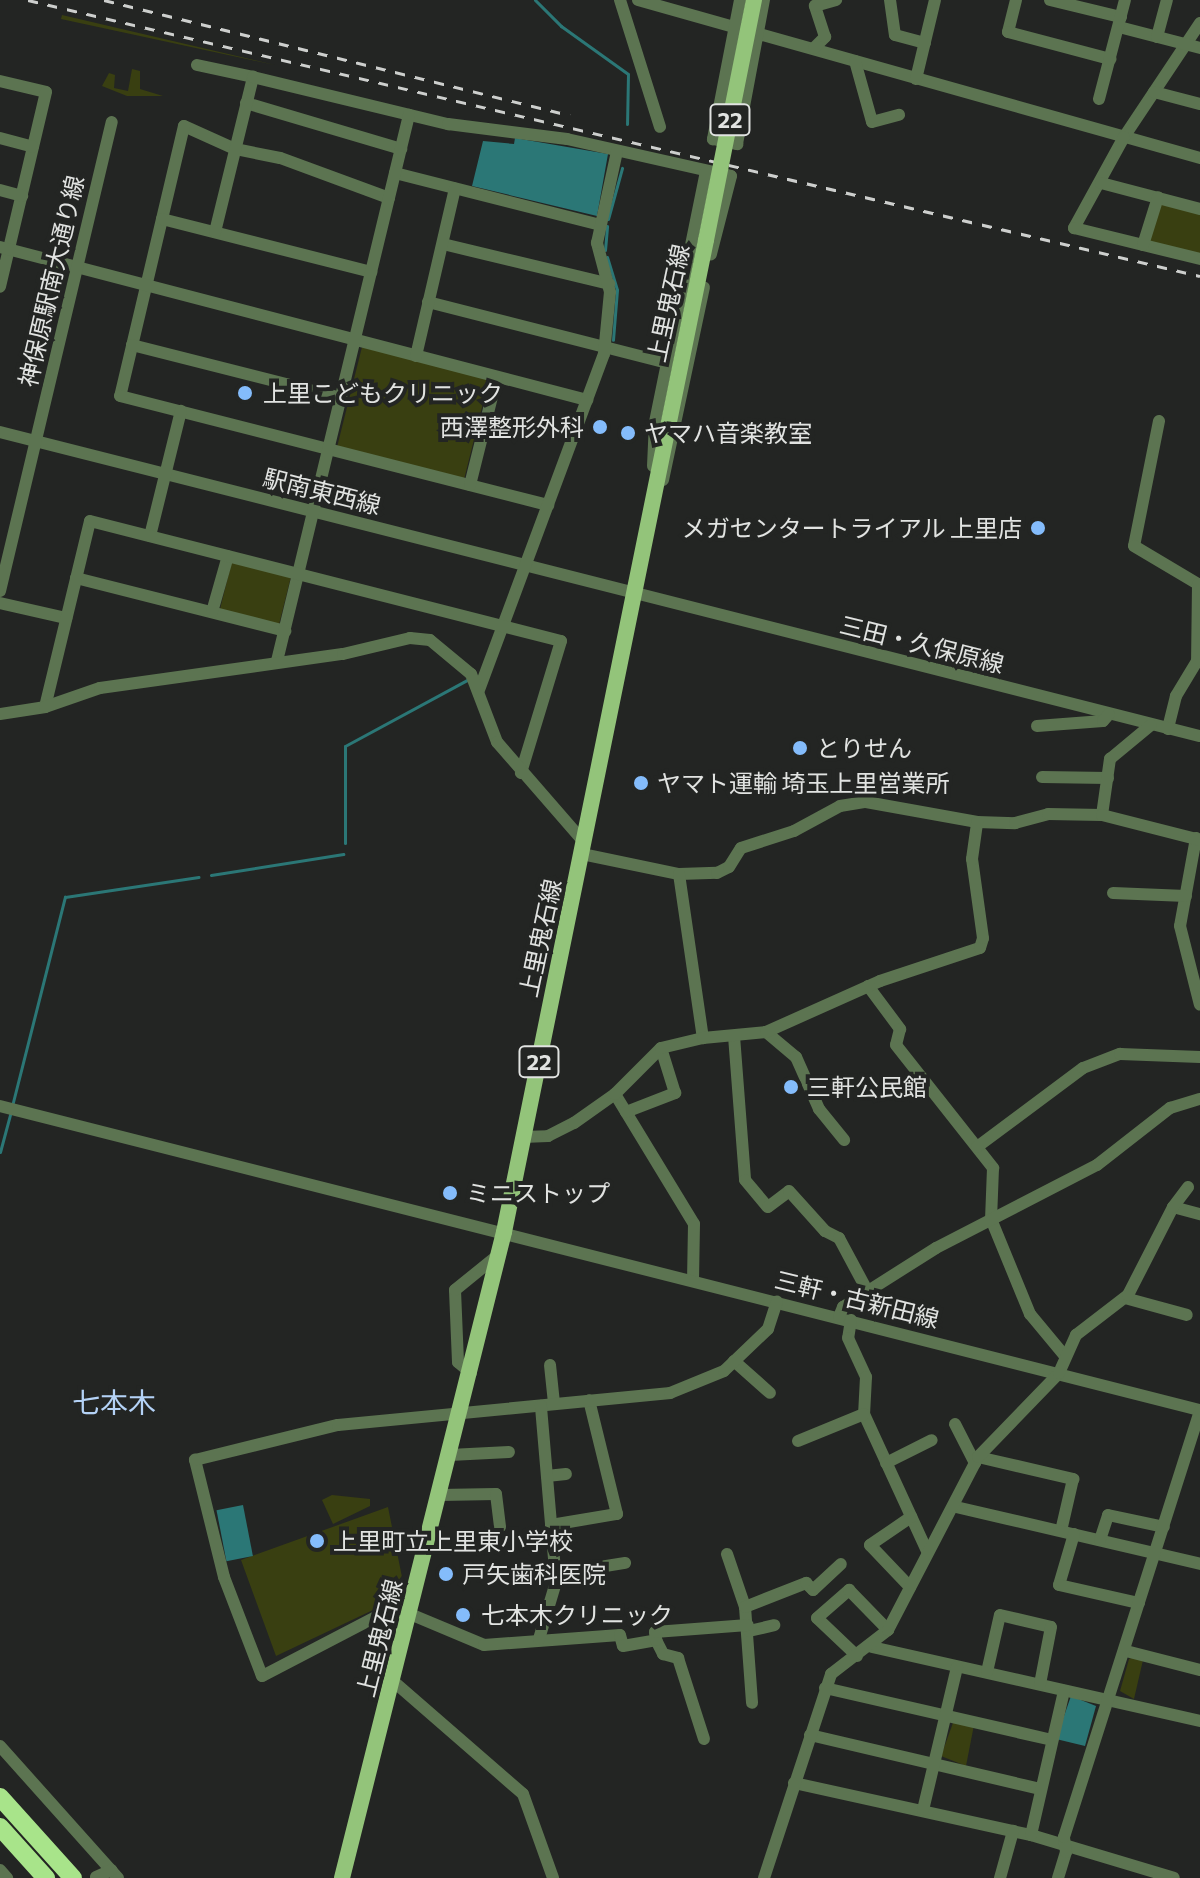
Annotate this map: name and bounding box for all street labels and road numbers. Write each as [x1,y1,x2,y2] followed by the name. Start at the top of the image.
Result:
[708,102,752,138] road number: 22
[13,173,89,389] street label: 神保原駅南大通り線
[641,241,695,365] street label: 上里鬼石線
[260,463,384,519] street label: 駅南東西線
[837,610,1007,678] street label: 三田・久保原線
[513,876,567,1000] street label: 上里鬼石線
[517,1044,561,1080] road number: 22
[772,1265,942,1333] street label: 三軒・古新田線
[351,1576,407,1700] street label: 上里鬼石線

